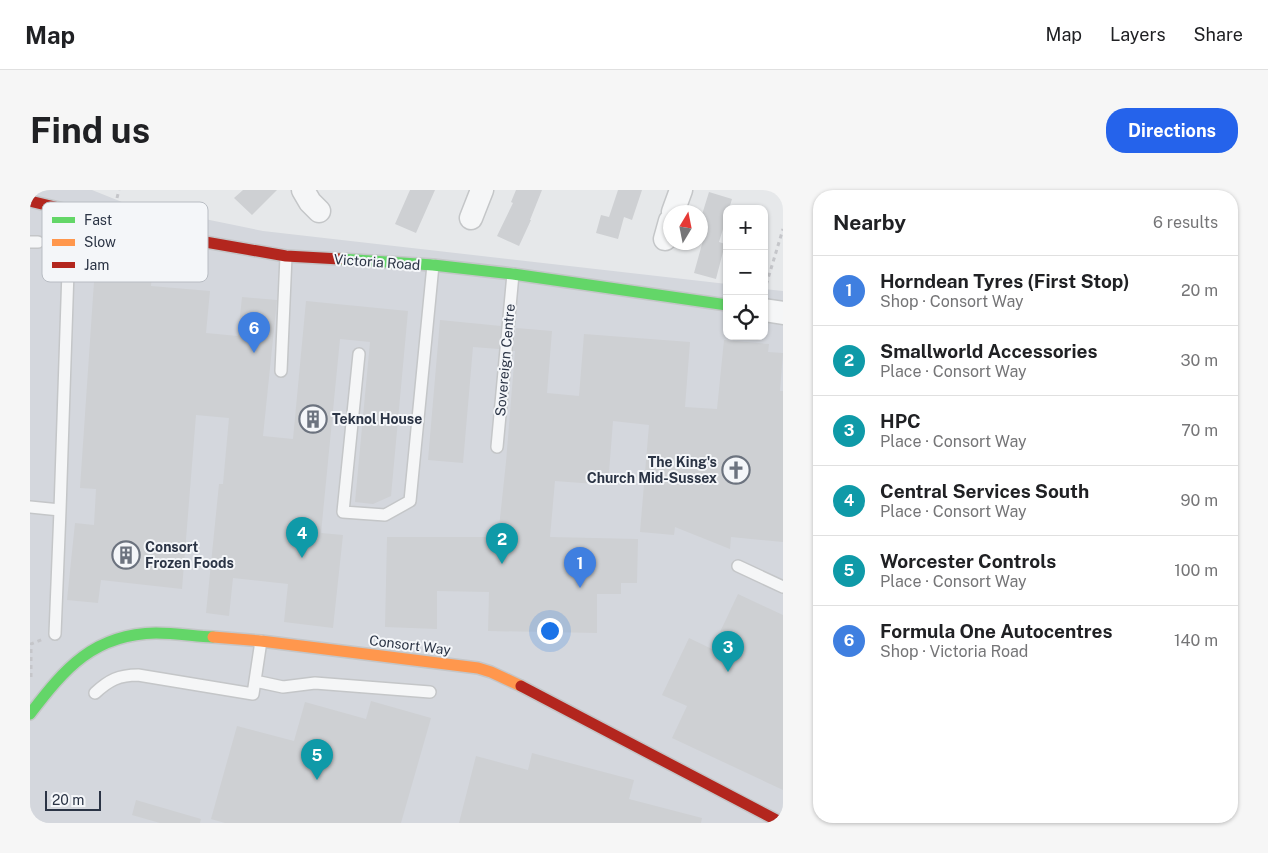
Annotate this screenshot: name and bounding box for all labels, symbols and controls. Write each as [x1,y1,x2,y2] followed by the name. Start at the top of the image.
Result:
[25,21,75,49] text: Map
[1046,24,1082,45] text: Map
[1110,24,1166,45] text: Layers
[1194,24,1243,45] text: Share
[1106,108,1238,153] button: Directions
[30,110,150,151] text: Find us
[42,202,208,282] legend
[663,205,708,250] north arrow
[723,205,768,340] map controls
[723,205,768,250] button: +
[833,210,906,235] text: Nearby
[84,212,112,228] text: Fast
[1153,213,1218,232] text: 6 results
[84,234,116,250] text: Slow
[723,250,768,295] button: −
[333,251,421,273] street label: Victoria Road
[84,257,109,273] text: Jam
[880,270,1130,292] text: Horndean Tyres (First Stop)
[846,281,852,300] text: 1
[1181,281,1218,300] text: 20 m
[880,292,1024,311] text: Shop · Consort Way
[723,295,768,340] button: locate
[492,303,518,417] street label: Sovereign Centre
[238,312,270,353] pin: 6
[880,340,1097,362] text: Smallworld Accessories
[844,351,854,370] text: 2
[1181,351,1218,370] text: 30 m
[880,362,1027,381] text: Place · Consort Way
[298,404,328,434] building icon: Teknol House
[880,410,921,432] text: HPC
[332,411,422,427] place label: Teknol House
[844,421,854,440] text: 3
[1181,421,1218,440] text: 70 m
[880,432,1027,451] text: Place · Consort Way
[587,454,717,486] place label: The King's Church Mid-Sussex
[721,455,751,485] church icon: The King's Church Mid-Sussex
[880,480,1089,502] text: Central Services South
[844,491,854,510] text: 4
[1181,491,1218,510] text: 90 m
[880,502,1027,521] text: Place · Consort Way
[286,517,318,558] pin: 4
[486,523,518,564] pin: 2
[145,539,234,571] place label: Consort Frozen Foods
[111,540,141,570] building icon: Consort Frozen Foods
[564,547,596,588] pin: 1
[880,550,1056,572] text: Worcester Controls
[844,561,854,580] text: 5
[1174,561,1218,580] text: 100 m
[880,572,1027,591] text: Place · Consort Way
[537,618,563,644] your location
[880,620,1113,642] text: Formula One Autocentres
[712,631,744,672] pin: 3
[844,631,854,650] text: 6
[1174,631,1218,650] text: 140 m
[368,632,452,658] street label: Consort Way
[880,642,1028,661] text: Shop · Victoria Road
[301,739,333,780] pin: 5
[45,788,101,811] scale bar
[52,792,84,808] text: 20 m

